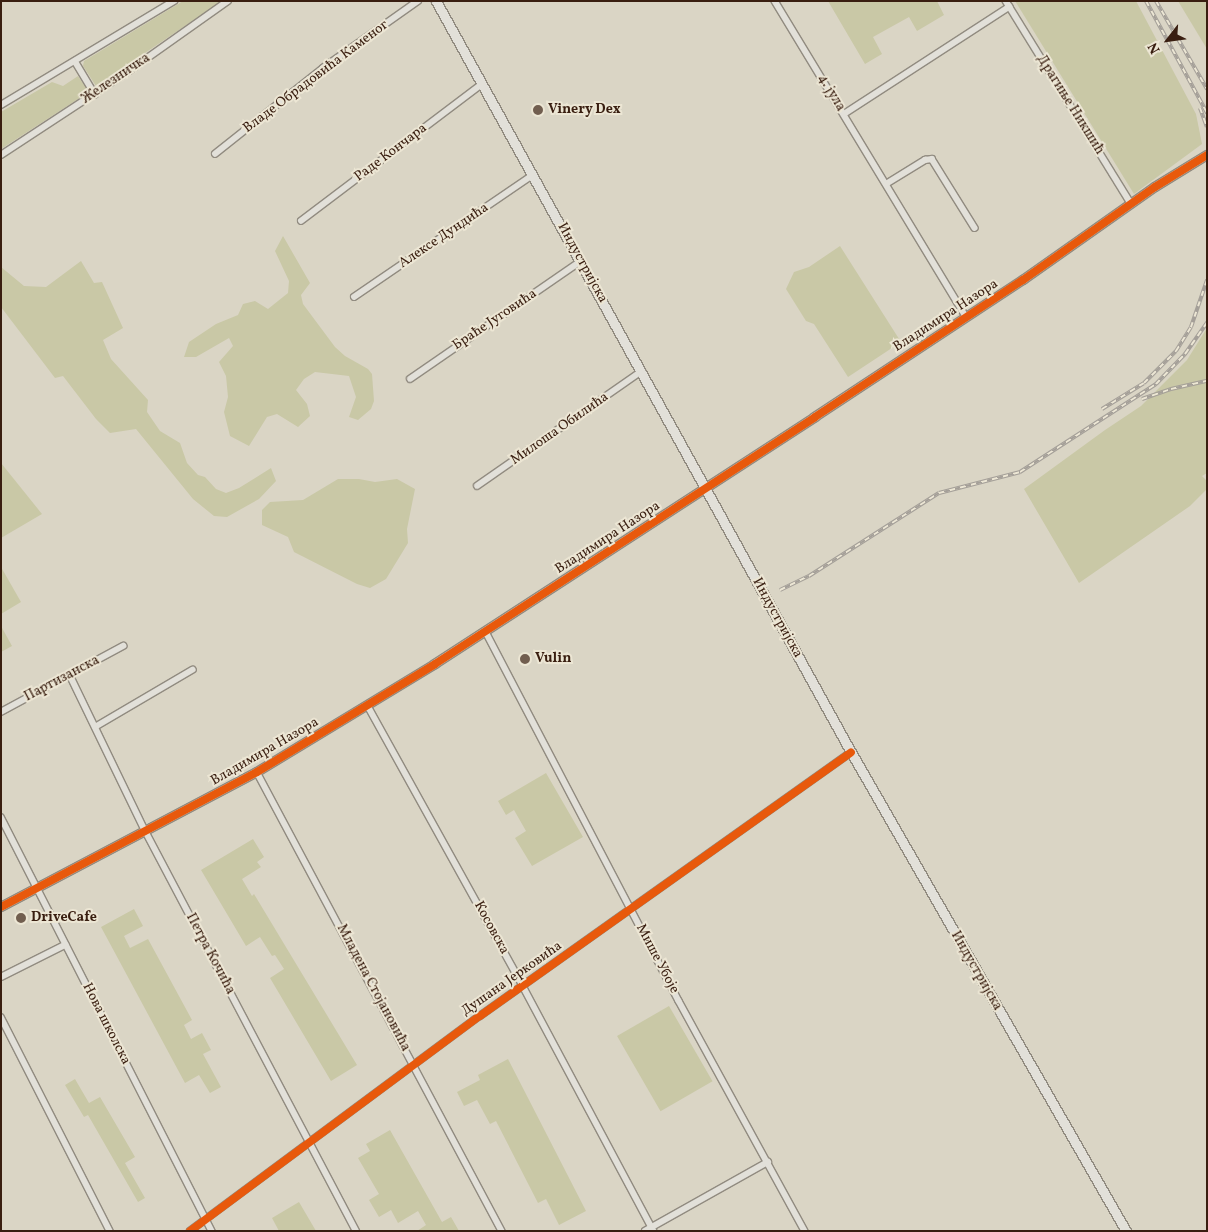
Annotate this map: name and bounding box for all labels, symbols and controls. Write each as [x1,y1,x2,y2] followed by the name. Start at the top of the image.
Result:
[1143,15,1193,65] north arrow
[240,17,392,137] street label: Владе Обрадовића Каменог
[1144,39,1165,57] text: N
[79,50,153,108] street label: Железничка
[1032,52,1108,158] street label: Драгиње Никшић
[813,71,849,115] street label: 4. јула
[548,102,621,118] place label: Vinery Dex
[532,104,544,116] marker: Vinery Dex
[351,120,431,186] street label: Раде Кончара
[396,200,492,272] street label: Алексе Дундића
[553,220,611,306] street label: Индустријска
[890,276,1002,356] street label: Владимира Назора
[450,286,540,354] street label: Браће Југовића
[508,389,612,469] street label: Милоша Обилића
[552,498,664,578] street label: Владимира Назора
[748,575,806,661] street label: Индустријска
[535,651,571,667] place label: Vulin
[22,652,102,706] street label: Партизанска
[519,653,531,665] marker: Vulin
[208,714,322,790] street label: Владимира Назора
[470,899,512,957] street label: Косовска
[31,910,97,926] place label: DriveCafe
[182,911,238,997] street label: Петра Кочића
[15,912,27,924] marker: DriveCafe
[632,921,682,997] street label: Мише Убоје
[332,922,414,1054] street label: Младена Стојановића
[947,928,1005,1014] street label: Индустријска
[458,938,566,1020] street label: Душана Јерковића
[78,980,134,1068] street label: Нова школска

